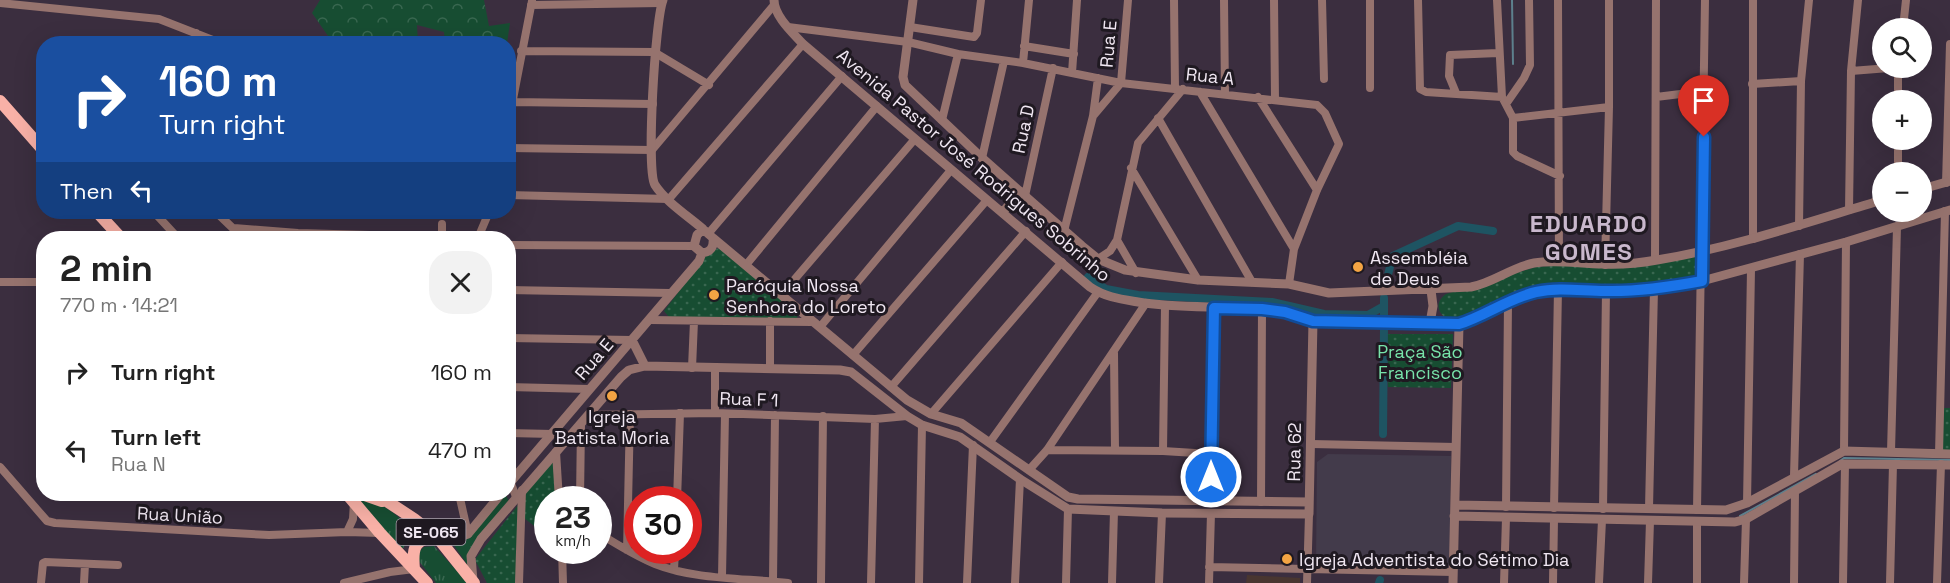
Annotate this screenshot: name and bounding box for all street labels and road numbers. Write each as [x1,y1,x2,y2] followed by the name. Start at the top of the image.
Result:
[1094,19,1122,69] street label: Rua E
[832,44,1116,286] street label: Avenida Pastor José Rodrigues Sobrinho
[1185,62,1235,90] street label: Rua A
[1007,102,1039,156] street label: Rua D
[570,334,618,384] street label: Rua E
[719,386,779,412] street label: Rua F 1
[1282,422,1306,482] street label: Rua 62
[136,501,224,529] street label: Rua União
[396,519,466,545] road number: SE-065

